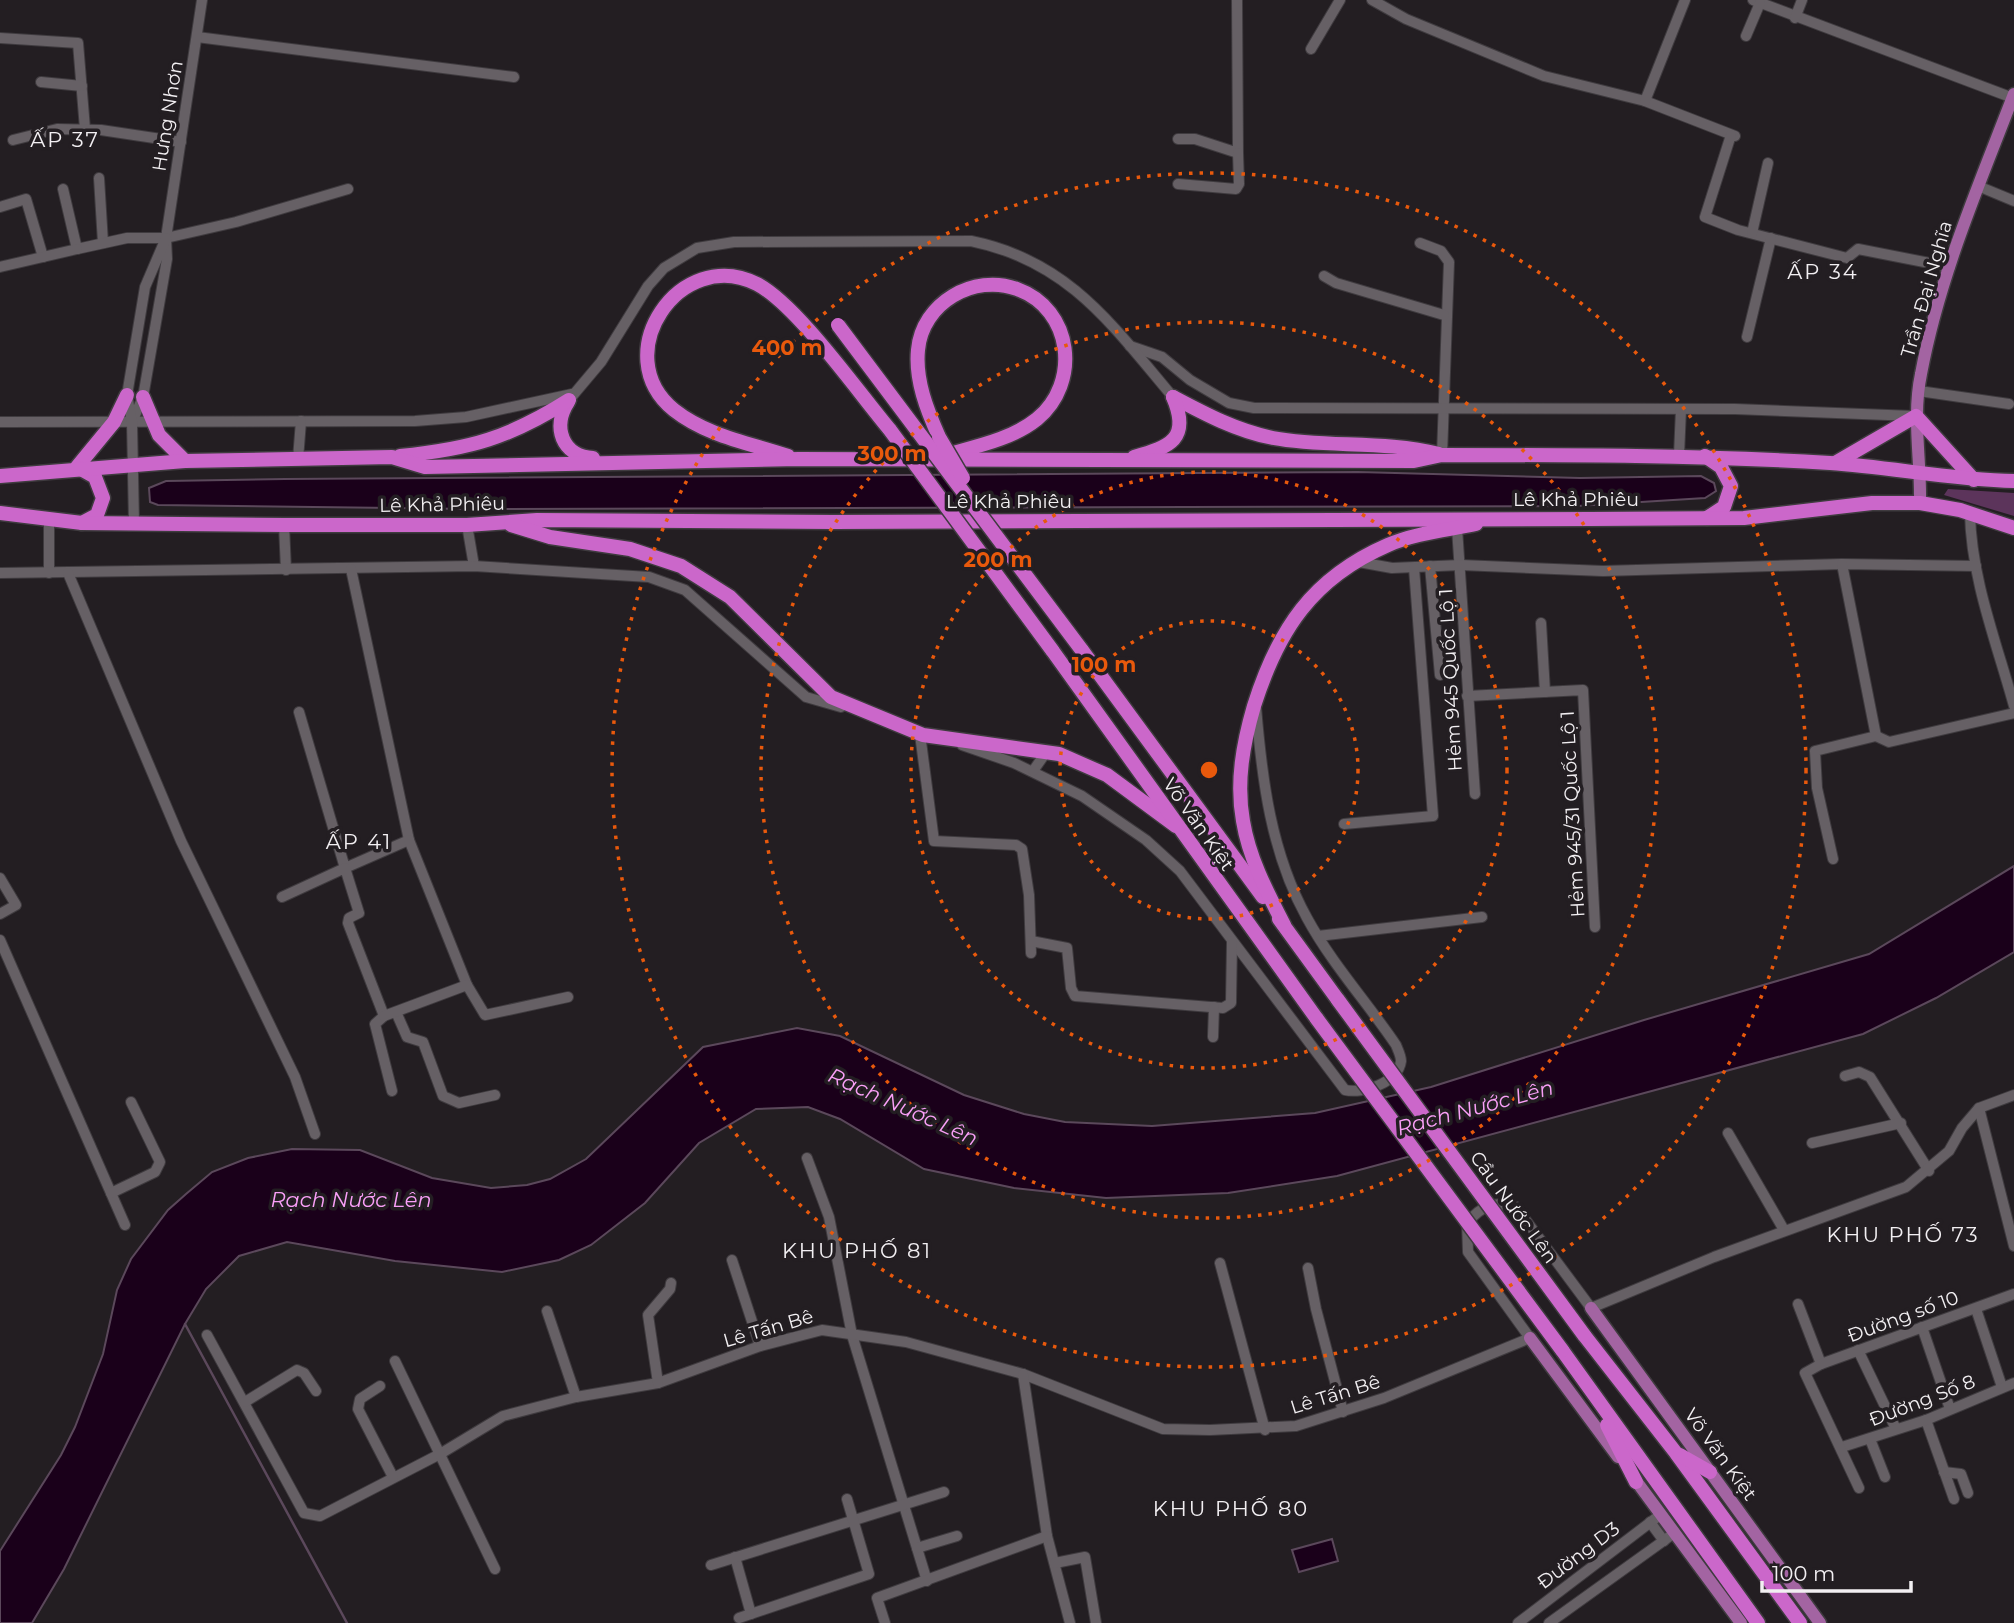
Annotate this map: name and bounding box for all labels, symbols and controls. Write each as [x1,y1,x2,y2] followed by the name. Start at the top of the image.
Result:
[147,59,188,173] street label: Hưng Nhơn
[30,127,100,152] district label: ẤP 37
[1896,218,1957,360] street label: Trần Đại Nghĩa
[1787,259,1859,284] district label: ẤP 34
[752,335,822,360] text: 400 m
[857,441,926,466] text: 300 m
[1513,488,1639,511] street label: Lê Khả Phiêu
[946,490,1072,513] street label: Lê Khả Phiêu
[379,492,505,517] street label: Lê Khả Phiêu
[964,547,1032,572] text: 200 m
[1434,588,1467,772] street label: Hẻm 945 Quốc Lộ 1
[1072,652,1136,677] text: 100 m
[1556,710,1589,918] street label: Hẻm 945/31 Quốc Lộ 1
[1197,758,1221,782] centre of rings
[1158,773,1239,875] street label: Võ Văn Kiệt
[326,829,392,854] district label: ẤP 41
[824,1062,982,1151] water label: Rạch Nước Lên
[1394,1075,1556,1140] water label: Rạch Nước Lên
[1465,1147,1562,1268] street label: Cầu Nước Lên
[270,1187,432,1212] water label: Rạch Nước Lên
[1826,1222,1980,1247] district label: KHU PHỐ 73
[782,1238,932,1263] district label: KHU PHỐ 81
[1844,1286,1962,1347] street label: Đường số 10
[720,1305,816,1352] street label: Lê Tấn Bê
[1287,1370,1383,1419] street label: Lê Tấn Bê
[1866,1370,1978,1431] street label: Đường Số 8
[1680,1404,1762,1505] street label: Võ Văn Kiệt
[1153,1496,1309,1521] district label: KHU PHỐ 80
[1533,1517,1624,1594] street label: Đường D3
[1762,1550,1911,1594] scale bar
[1772,1561,1835,1586] text: 100 m

